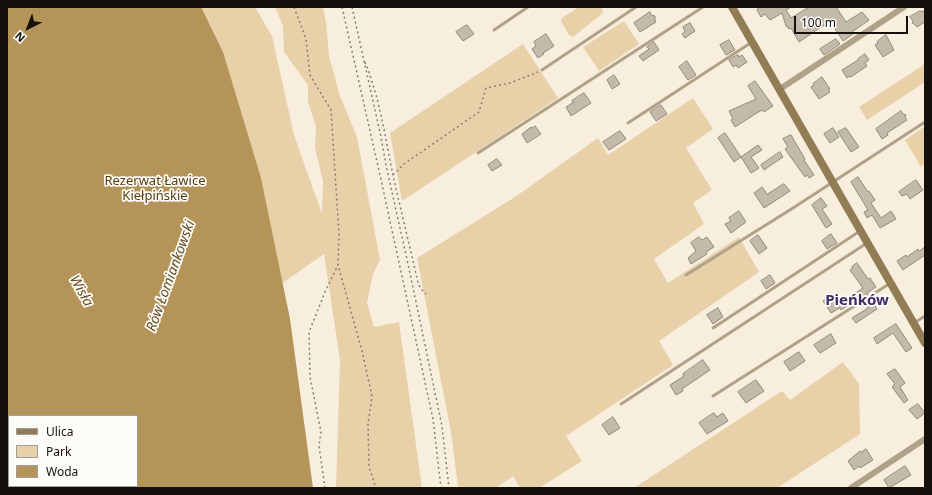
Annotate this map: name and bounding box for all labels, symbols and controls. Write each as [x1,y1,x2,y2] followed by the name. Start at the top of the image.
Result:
[8,8,48,48] north arrow
[796,8,910,34] scale bar
[801,14,836,31] text: 100 m
[11,29,28,46] text: N
[105,173,205,204] park label: Rezerwat Ławice Kiełpińskie
[143,218,199,334] water label: Rów Łomiankowski
[66,272,96,310] water label: Wisła
[825,292,889,310] district label: Pieńków
[8,415,138,487] legend
[46,423,73,440] text: Ulica
[46,443,71,460] text: Park
[46,463,78,480] text: Woda

